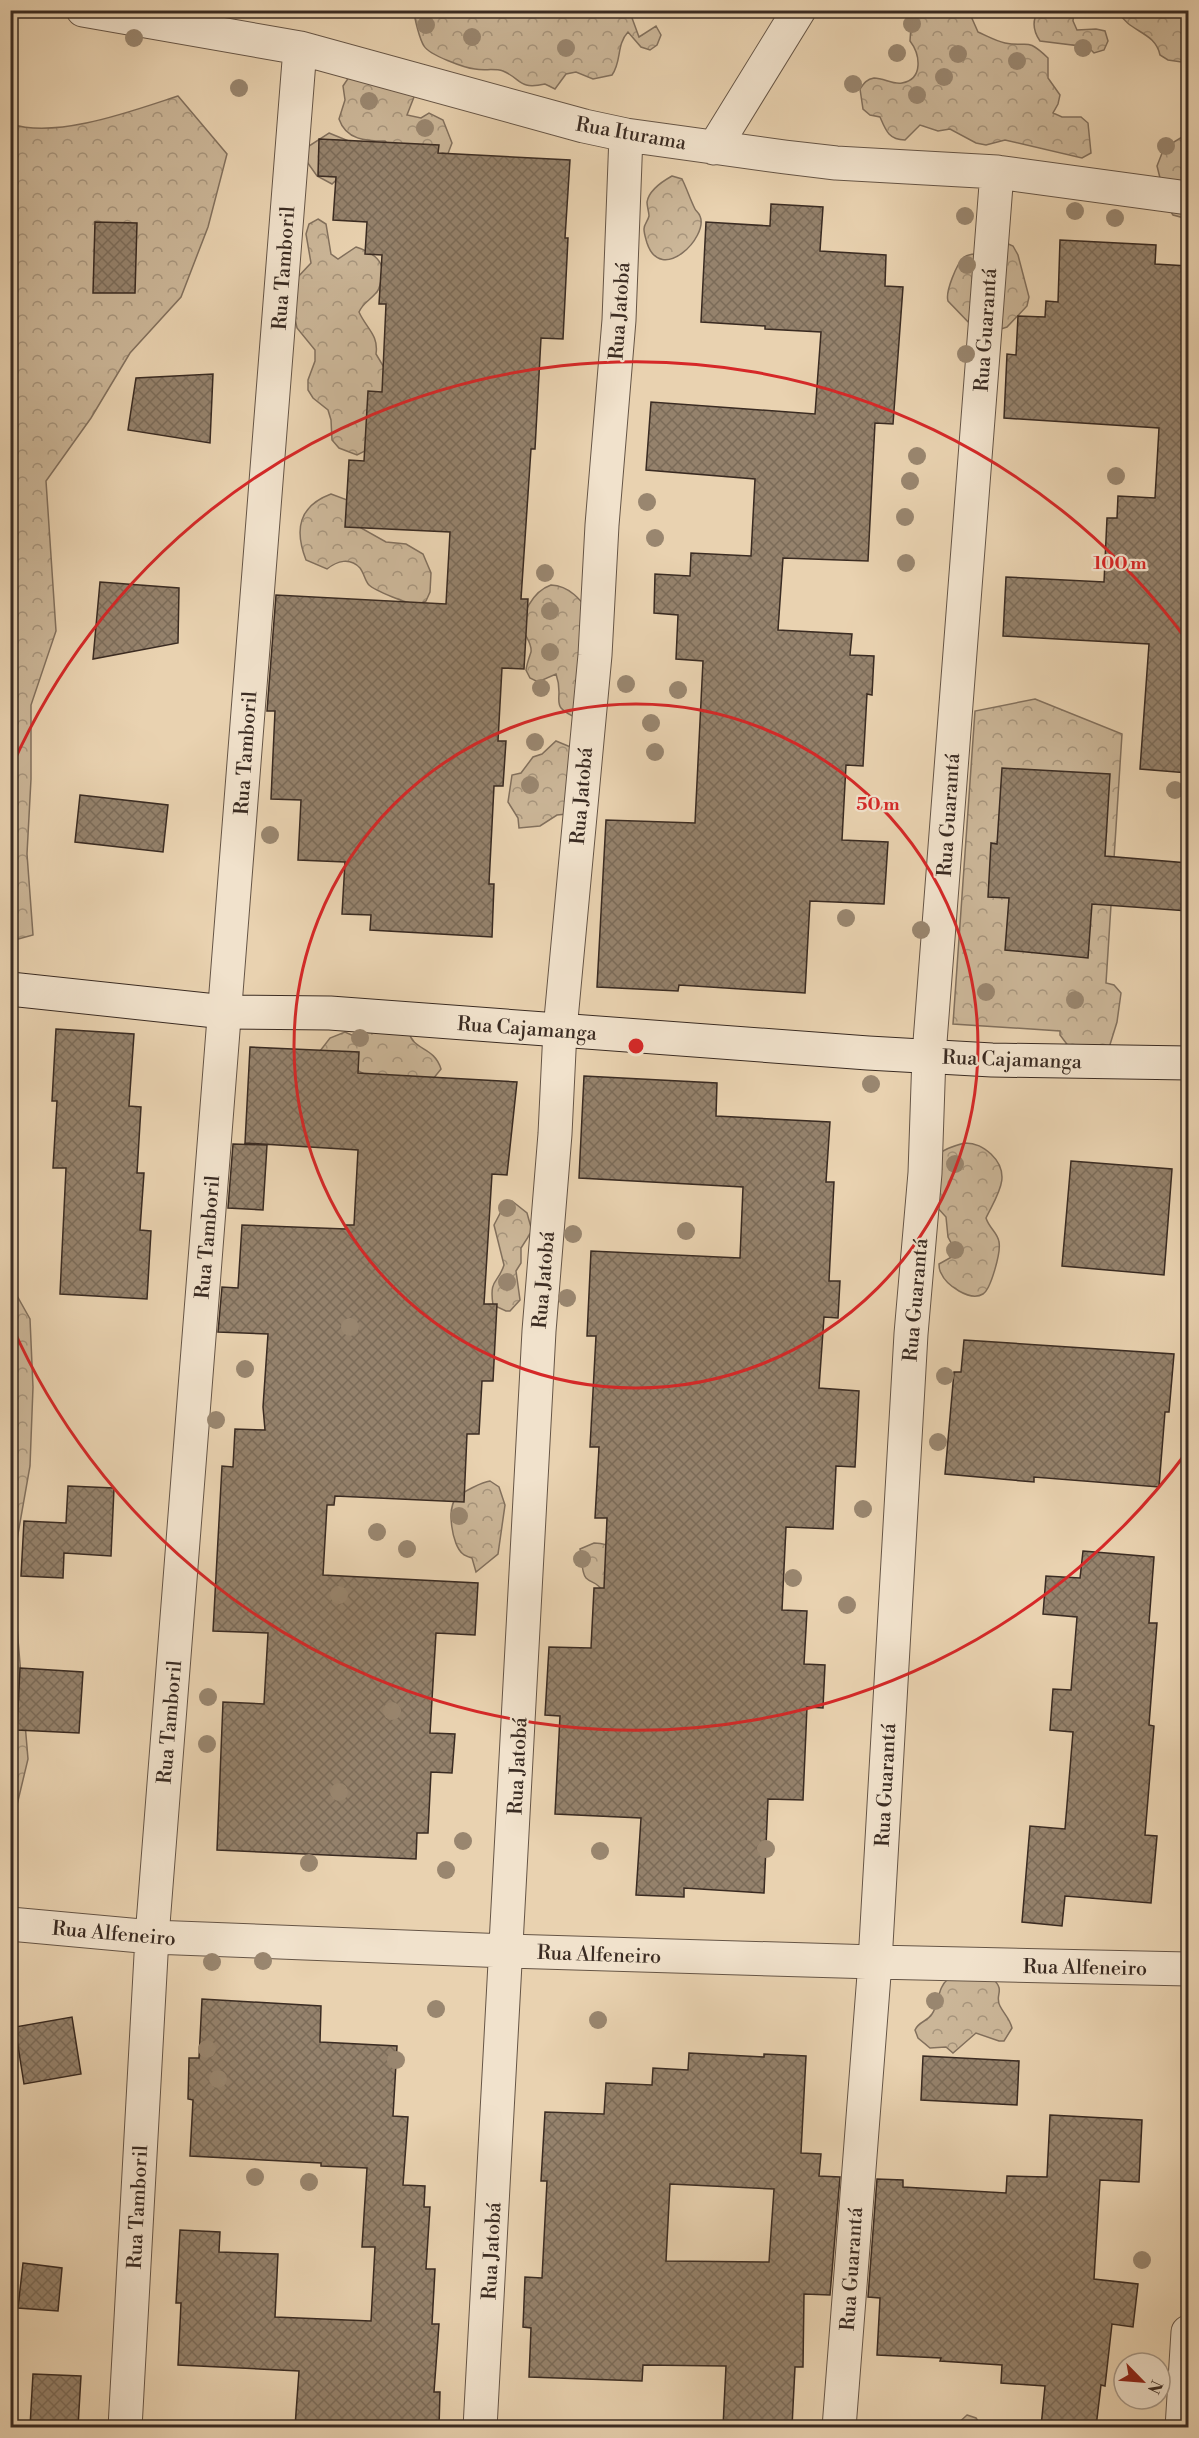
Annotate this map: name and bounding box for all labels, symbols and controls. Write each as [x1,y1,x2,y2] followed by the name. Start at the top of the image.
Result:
[573,112,689,157] street label: Rua Iturama
[268,205,301,331] street label: Rua Tamboril
[605,261,636,361] street label: Rua Jatobá
[970,267,1003,393] street label: Rua Guarantá
[1093,552,1147,575] text: 100 m
[230,690,263,816] street label: Rua Tamboril
[566,746,599,846] street label: Rua Jatobá
[933,752,966,878] street label: Rua Guarantá
[856,793,900,816] text: 50 m
[456,1012,598,1047] street label: Rua Cajamanga
[626,1036,646,1056] centre of rings
[942,1046,1083,1075] street label: Rua Cajamanga
[191,1174,226,1300] street label: Rua Tamboril
[528,1230,561,1330] street label: Rua Jatobá
[899,1236,934,1363] street label: Rua Guarantá
[153,1659,188,1785] street label: Rua Tamboril
[503,1716,534,1816] street label: Rua Jatobá
[871,1722,902,1848] street label: Rua Guarantá
[51,1917,177,1952] street label: Rua Alfeneiro
[536,1941,662,1970] street label: Rua Alfeneiro
[1023,1955,1147,1982] street label: Rua Alfeneiro
[123,2144,154,2270] street label: Rua Tamboril
[477,2201,508,2301] street label: Rua Jatobá
[836,2206,869,2332] street label: Rua Guarantá
[1112,2351,1172,2411] north arrow
[1143,2377,1166,2397] text: N

